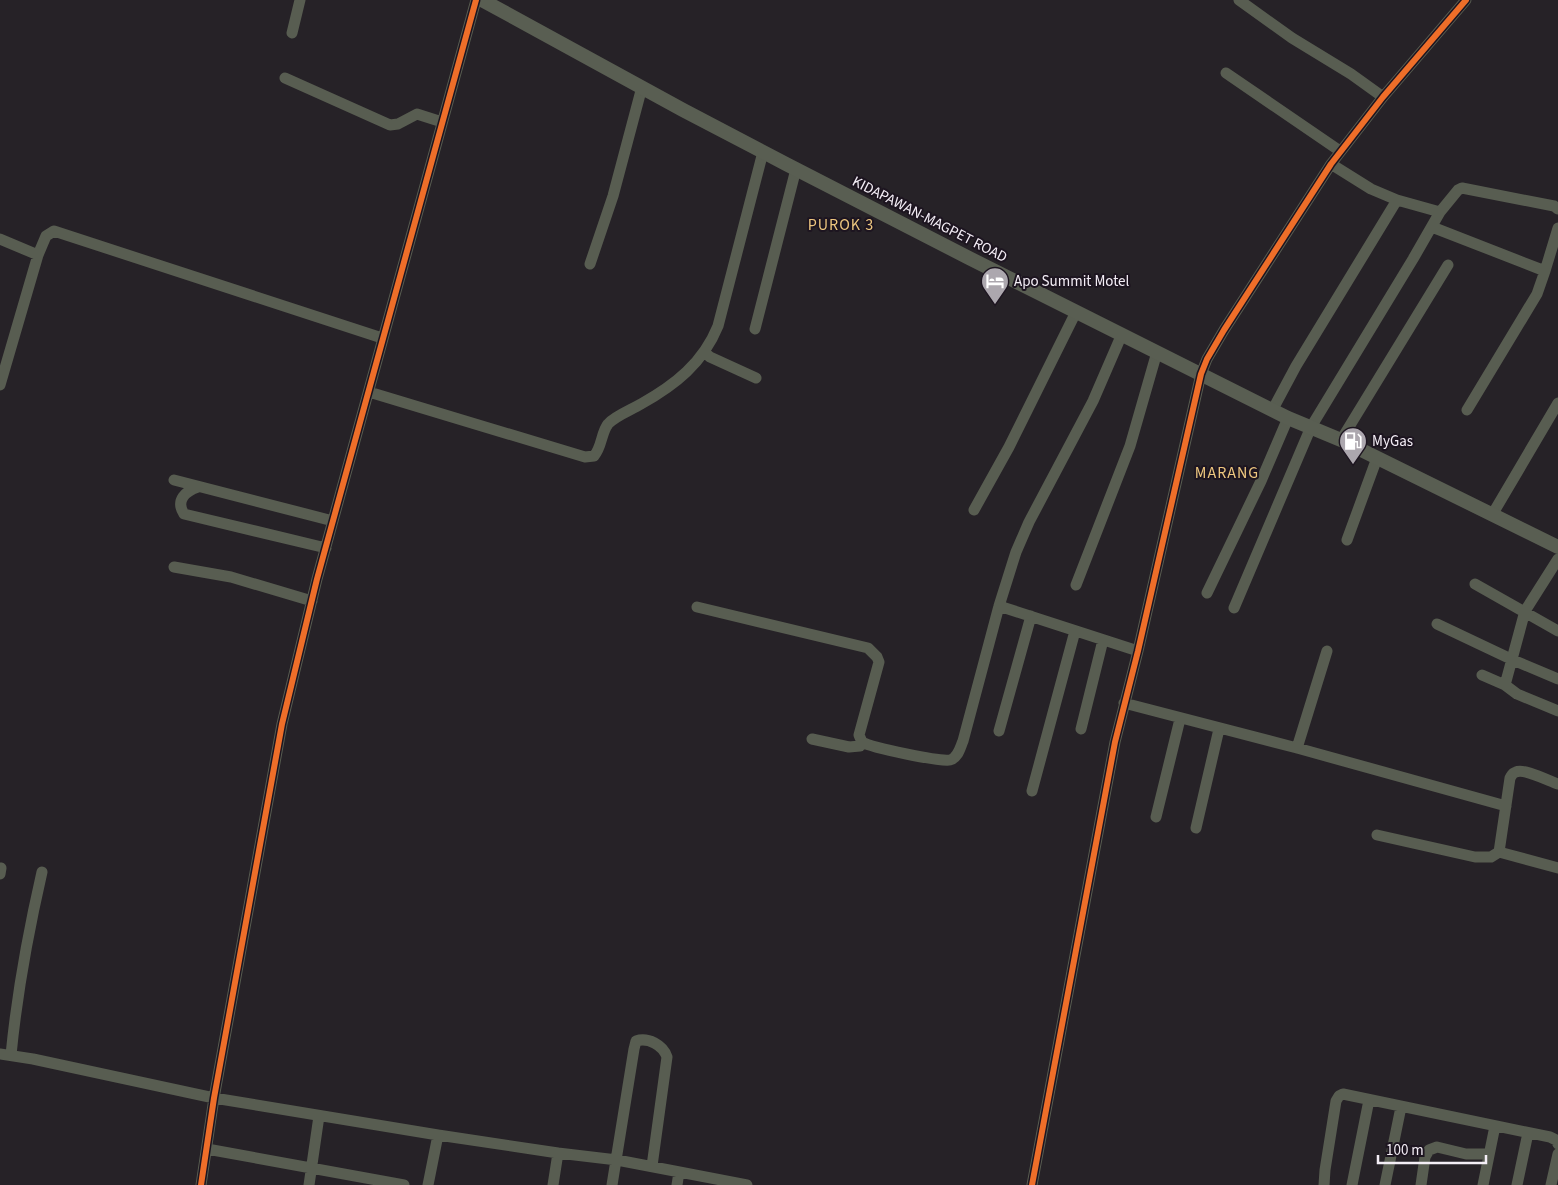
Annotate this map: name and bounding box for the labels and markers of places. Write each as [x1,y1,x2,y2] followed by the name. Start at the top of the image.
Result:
[980,266,1010,305] hotel icon: Apo Summit Motel
[1014,271,1129,292] place label: Apo Summit Motel
[1338,426,1368,465] fuel station icon: MyGas
[1372,431,1413,452] place label: MyGas

